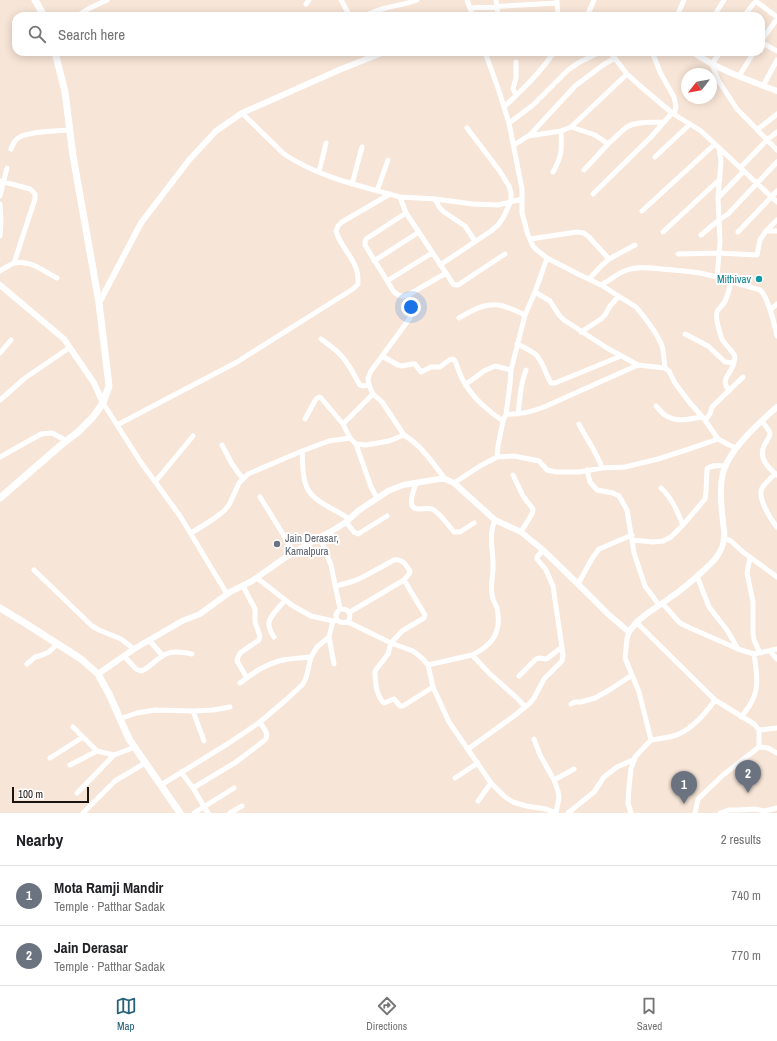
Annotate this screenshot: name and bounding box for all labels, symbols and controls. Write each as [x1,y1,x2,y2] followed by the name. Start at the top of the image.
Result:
[12,12,765,56] search box
[26,23,48,45] icon: search
[58,24,125,45] text: Search here
[681,68,717,104] north arrow
[717,272,751,286] place label: Mithivav
[754,274,764,284] marker: Mithivav
[401,297,421,317] your location
[285,531,339,558] place label: Jain Derasar, Kamalpura
[272,539,282,549] marker: Jain Derasar, Kamalpura
[735,760,761,793] pin: 2
[671,771,697,804] pin: 1
[12,785,89,804] scale bar
[18,787,43,801] text: 100 m
[16,828,63,851] text: Nearby
[721,831,761,848] text: 2 results
[54,877,163,898] text: Mota Ramji Mandir
[26,887,32,904] text: 1
[731,887,761,904] text: 740 m
[54,898,165,915] text: Temple · Patthar Sadak
[54,937,128,958] text: Jain Derasar
[26,947,32,964] text: 2
[731,947,761,964] text: 770 m
[54,958,165,975] text: Temple · Patthar Sadak
[115,995,137,1033] tab: Map
[366,995,407,1033] tab: Directions
[637,995,662,1033] tab: Saved

